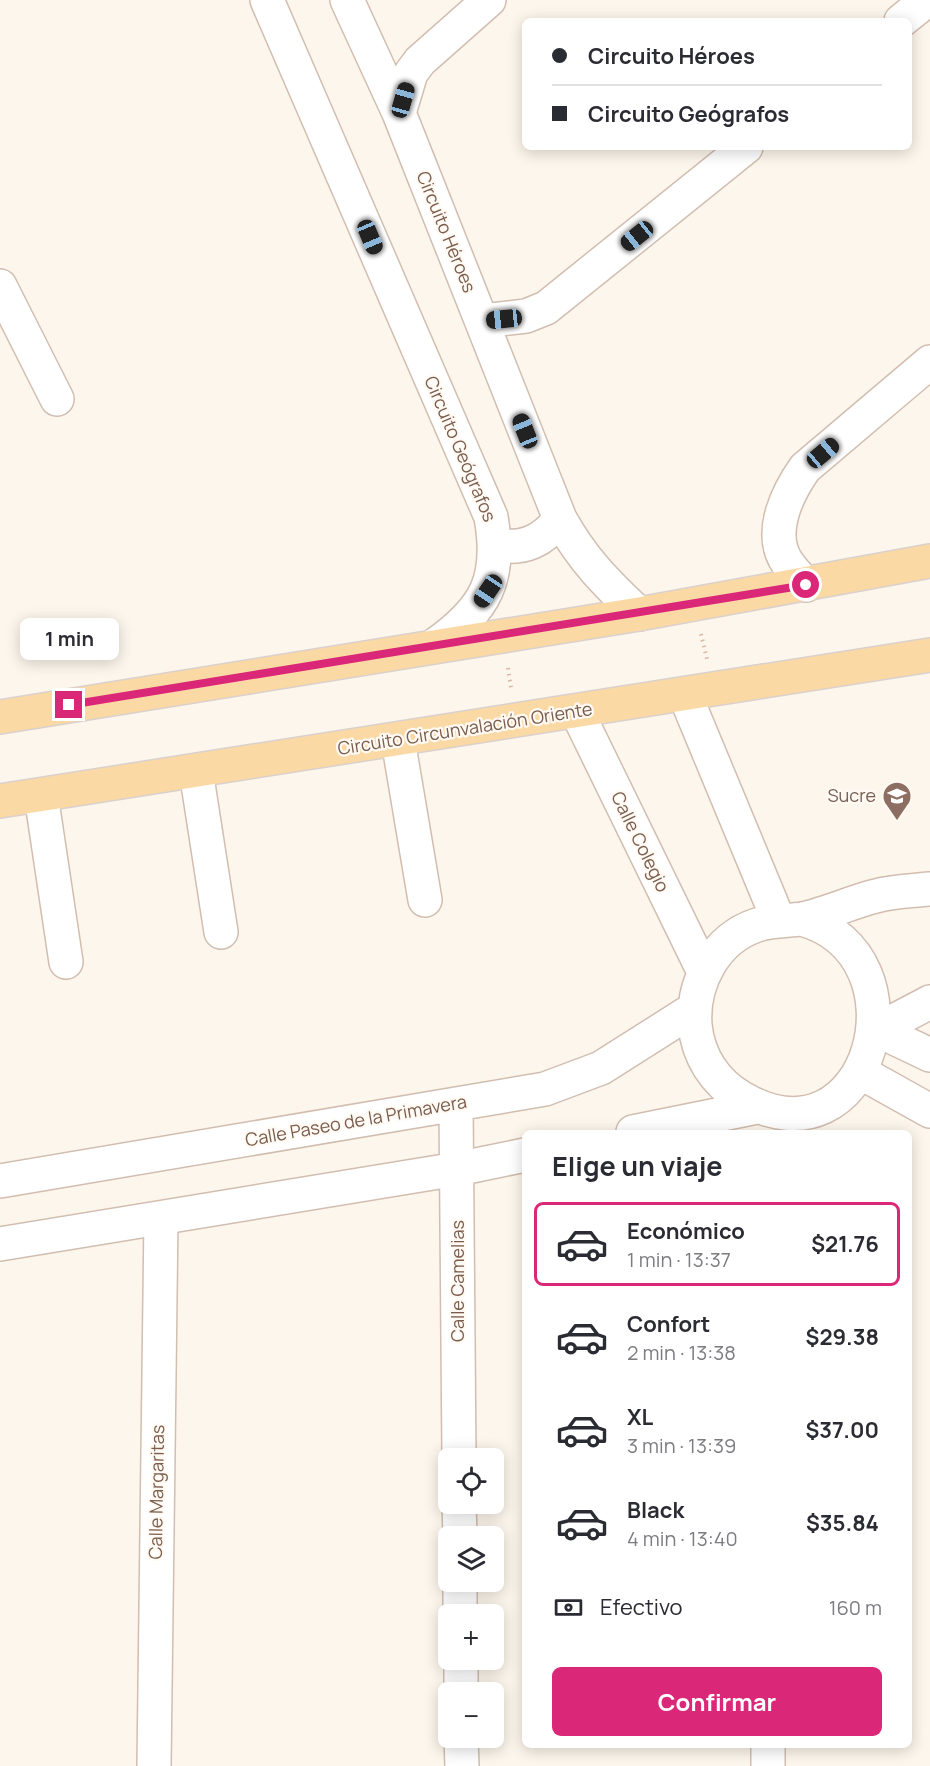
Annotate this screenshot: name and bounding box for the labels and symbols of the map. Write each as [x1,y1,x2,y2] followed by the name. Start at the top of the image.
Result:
[389,80,417,120] car
[412,167,482,296] street label: Circuito Héroes
[355,217,385,257] car
[617,218,657,254] car
[485,308,523,330] car
[419,372,502,525] street label: Circuito Geógrafos
[510,411,540,451] car
[803,435,843,471] car
[470,571,506,611] car
[792,571,819,598] route start
[20,618,118,660] callout: 1 min
[55,691,82,718] route end
[336,696,594,760] street label: Circuito Circunvalación Oriente
[881,780,913,822] school or university icon: Sucre
[827,783,876,807] place label: Sucre
[606,787,676,896] street label: Calle Colegio
[243,1089,468,1151] street label: Calle Paseo de la Primavera
[445,1220,469,1342] street label: Calle Camelias
[143,1424,169,1560] street label: Calle Margaritas

